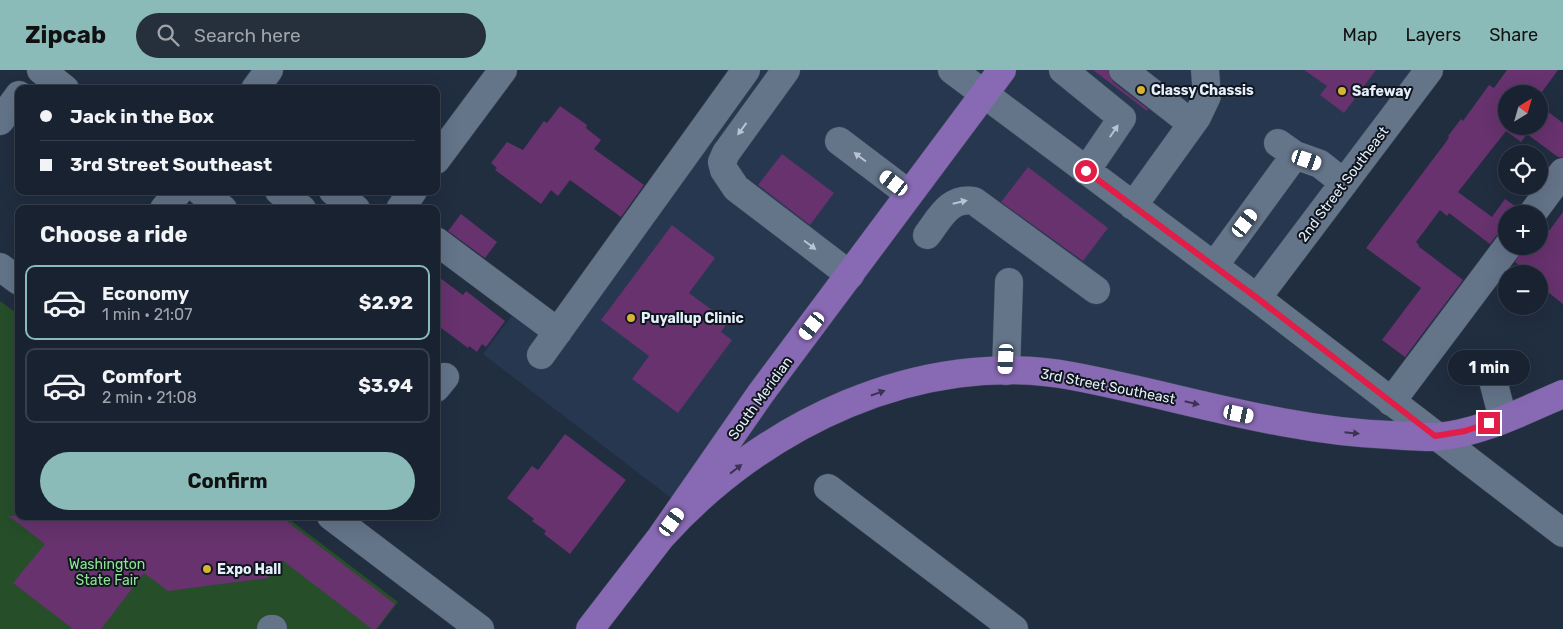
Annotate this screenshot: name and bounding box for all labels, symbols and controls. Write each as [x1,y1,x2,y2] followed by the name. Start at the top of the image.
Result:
[136,13,486,58] search box
[25,21,106,49] text: Zipcab
[154,21,182,49] icon: search
[194,24,301,47] text: Search here
[1343,24,1378,46] text: Map
[1406,24,1461,46] text: Layers
[1489,24,1538,46] text: Share
[1151,82,1254,99] place label: Classy Chassis
[1352,83,1412,100] place label: Safeway
[1135,84,1147,96] marker: Classy Chassis
[1336,85,1348,97] marker: Safeway
[1498,85,1548,135] north arrow
[1498,85,1548,315] map controls
[70,105,214,128] text: Jack in the Box
[737,122,747,136] one-way arrow
[1295,123,1393,245] street label: 2nd Street Southeast
[1109,124,1119,137] one-way arrow
[1498,145,1548,195] button: locate
[1290,148,1323,172] car
[854,151,867,162] one-way arrow
[70,153,272,176] text: 3rd Street Southeast
[1075,160,1097,182] route start
[877,168,910,198] car
[953,198,968,206] one-way arrow
[1498,205,1548,255] button: +
[1229,207,1260,239] car
[40,221,187,248] text: Choose a ride
[803,240,817,250] one-way arrow
[1498,265,1548,315] button: −
[42,280,87,325] icon: car
[102,282,189,305] text: Economy
[359,291,413,314] text: $2.92
[102,305,192,324] text: 1 min · 21:07
[641,310,744,327] place label: Puyallup Clinic
[796,310,827,342] car
[625,312,637,324] marker: Puyallup Clinic
[997,344,1014,374] car
[1448,350,1530,386] callout: 1 min
[725,354,796,443] street label: South Meridian
[1469,358,1509,377] text: 1 min
[42,363,87,408] icon: car
[102,365,182,388] text: Comfort
[1039,365,1177,408] street label: 3rd Street Southeast
[358,374,413,397] text: $3.94
[102,388,197,407] text: 2 min · 21:08
[871,389,886,396] one-way arrow
[1185,399,1200,407] one-way arrow
[1222,404,1255,424] car
[1478,412,1500,434] route end
[1344,429,1360,437] one-way arrow
[40,452,415,510] button: Confirm
[729,463,742,474] one-way arrow
[657,505,686,539] car
[69,556,145,589] park label: Washington State Fair
[217,561,281,578] place label: Expo Hall
[201,563,213,575] marker: Expo Hall

